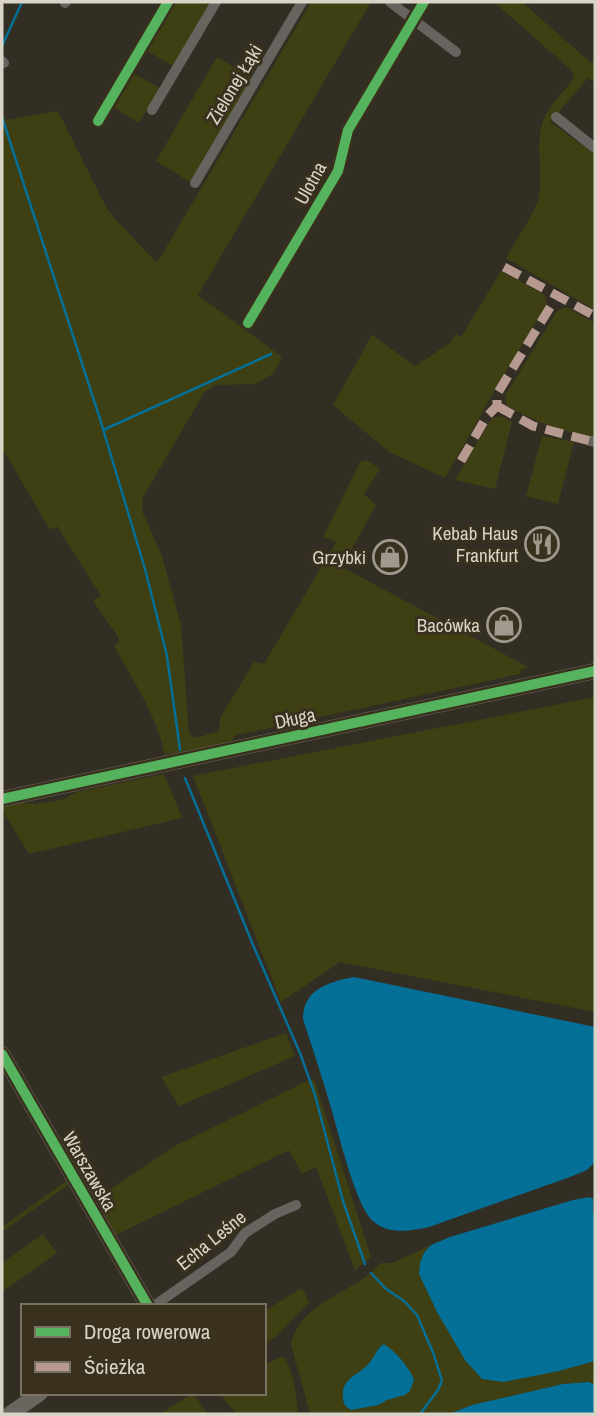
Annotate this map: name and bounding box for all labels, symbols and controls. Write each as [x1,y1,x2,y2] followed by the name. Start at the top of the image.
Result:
[200,39,268,129] street label: Zielonej Łąki
[288,157,332,209] street label: Ulotna
[432,520,519,568] place label: Kebab Haus Frankfurt
[523,525,561,563] restaurant icon: Kebab Haus Frankfurt
[371,538,409,576] shop icon: Grzybki
[312,544,366,570] place label: Grzybki
[485,606,523,644] shop icon: Bacówka
[417,612,480,638] place label: Bacówka
[272,701,318,735] street label: Długa
[57,1127,123,1216] street label: Warszawska
[171,1204,251,1276] street label: Echa Leśne
[21,1304,266,1395] legend
[84,1317,211,1346] text: Droga rowerowa
[84,1352,146,1381] text: Ścieżka

